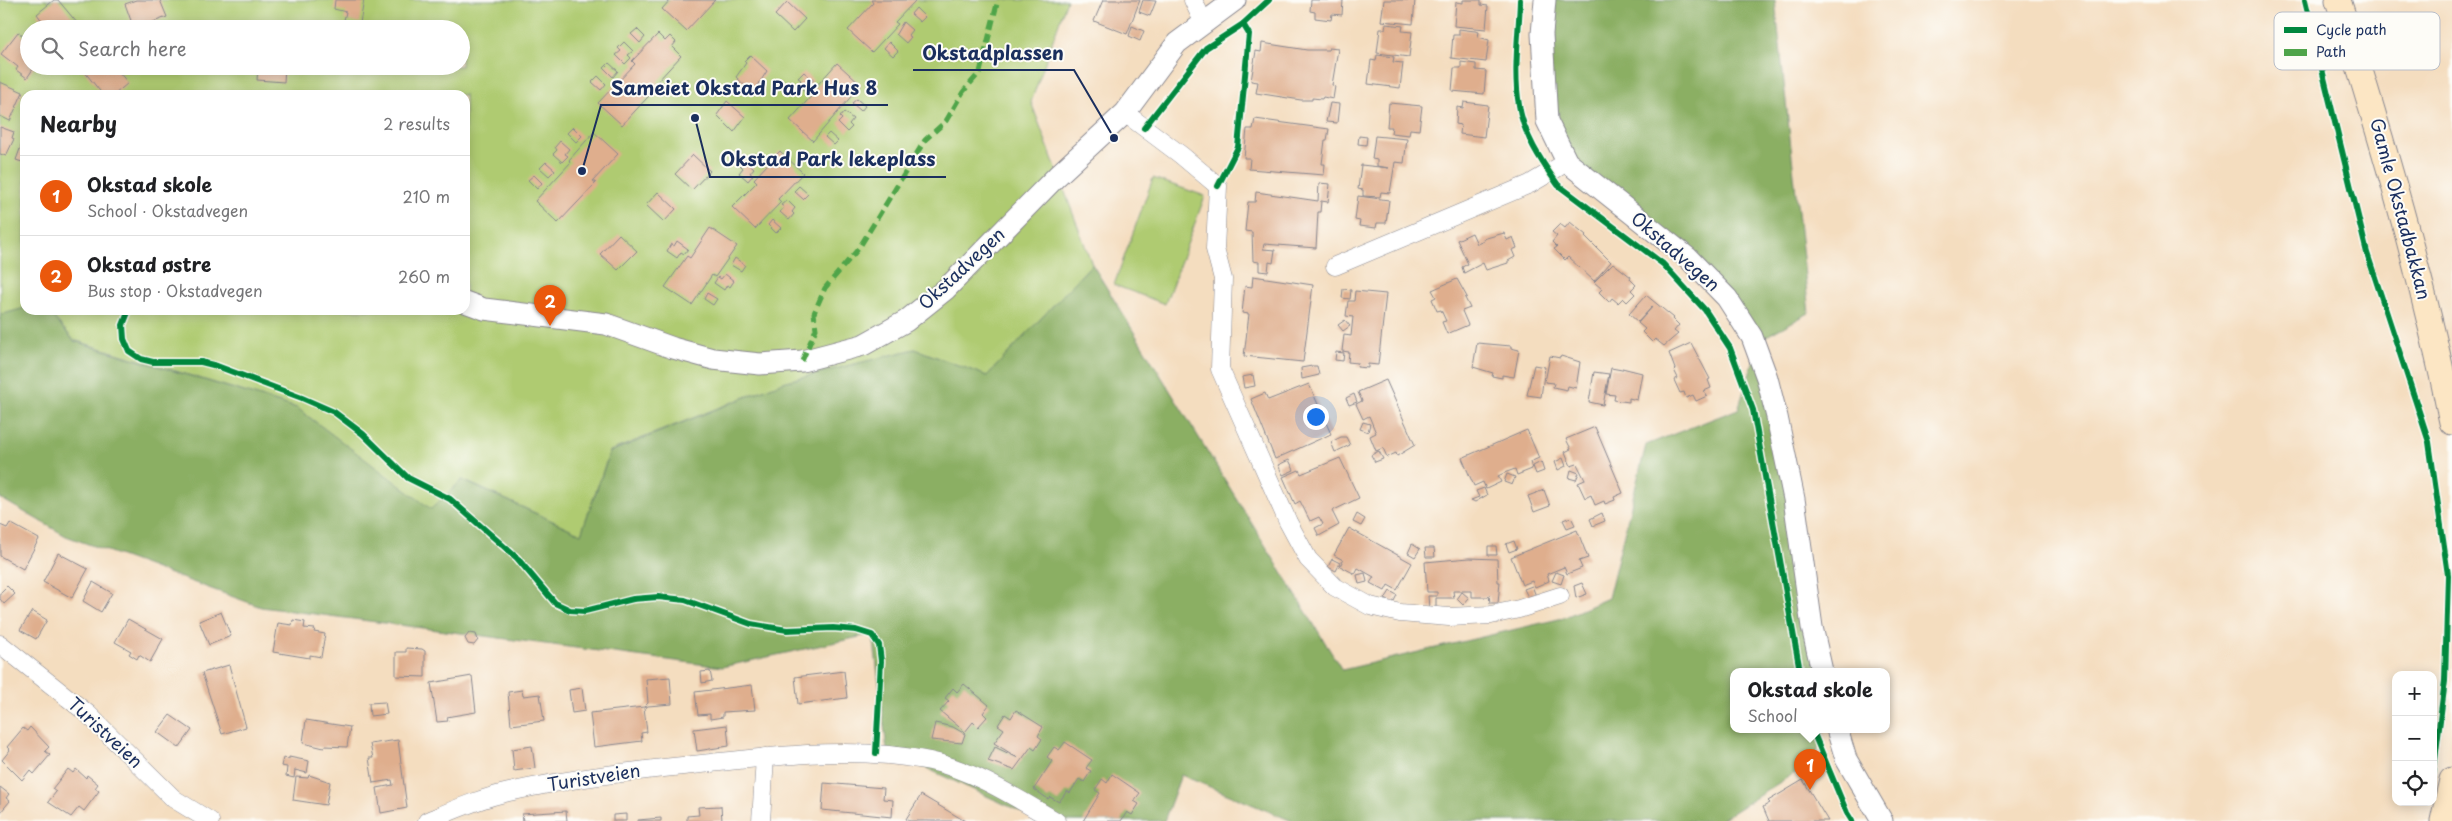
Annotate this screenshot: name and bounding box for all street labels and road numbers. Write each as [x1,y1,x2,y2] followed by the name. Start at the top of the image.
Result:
[2364,115,2439,302] street label: Gamle Okstadbakkan
[1626,205,1726,297] street label: Okstadvegen
[912,221,1010,315] street label: Okstadvegen
[63,690,150,774] street label: Turistveien
[545,756,642,797] street label: Turistveien

